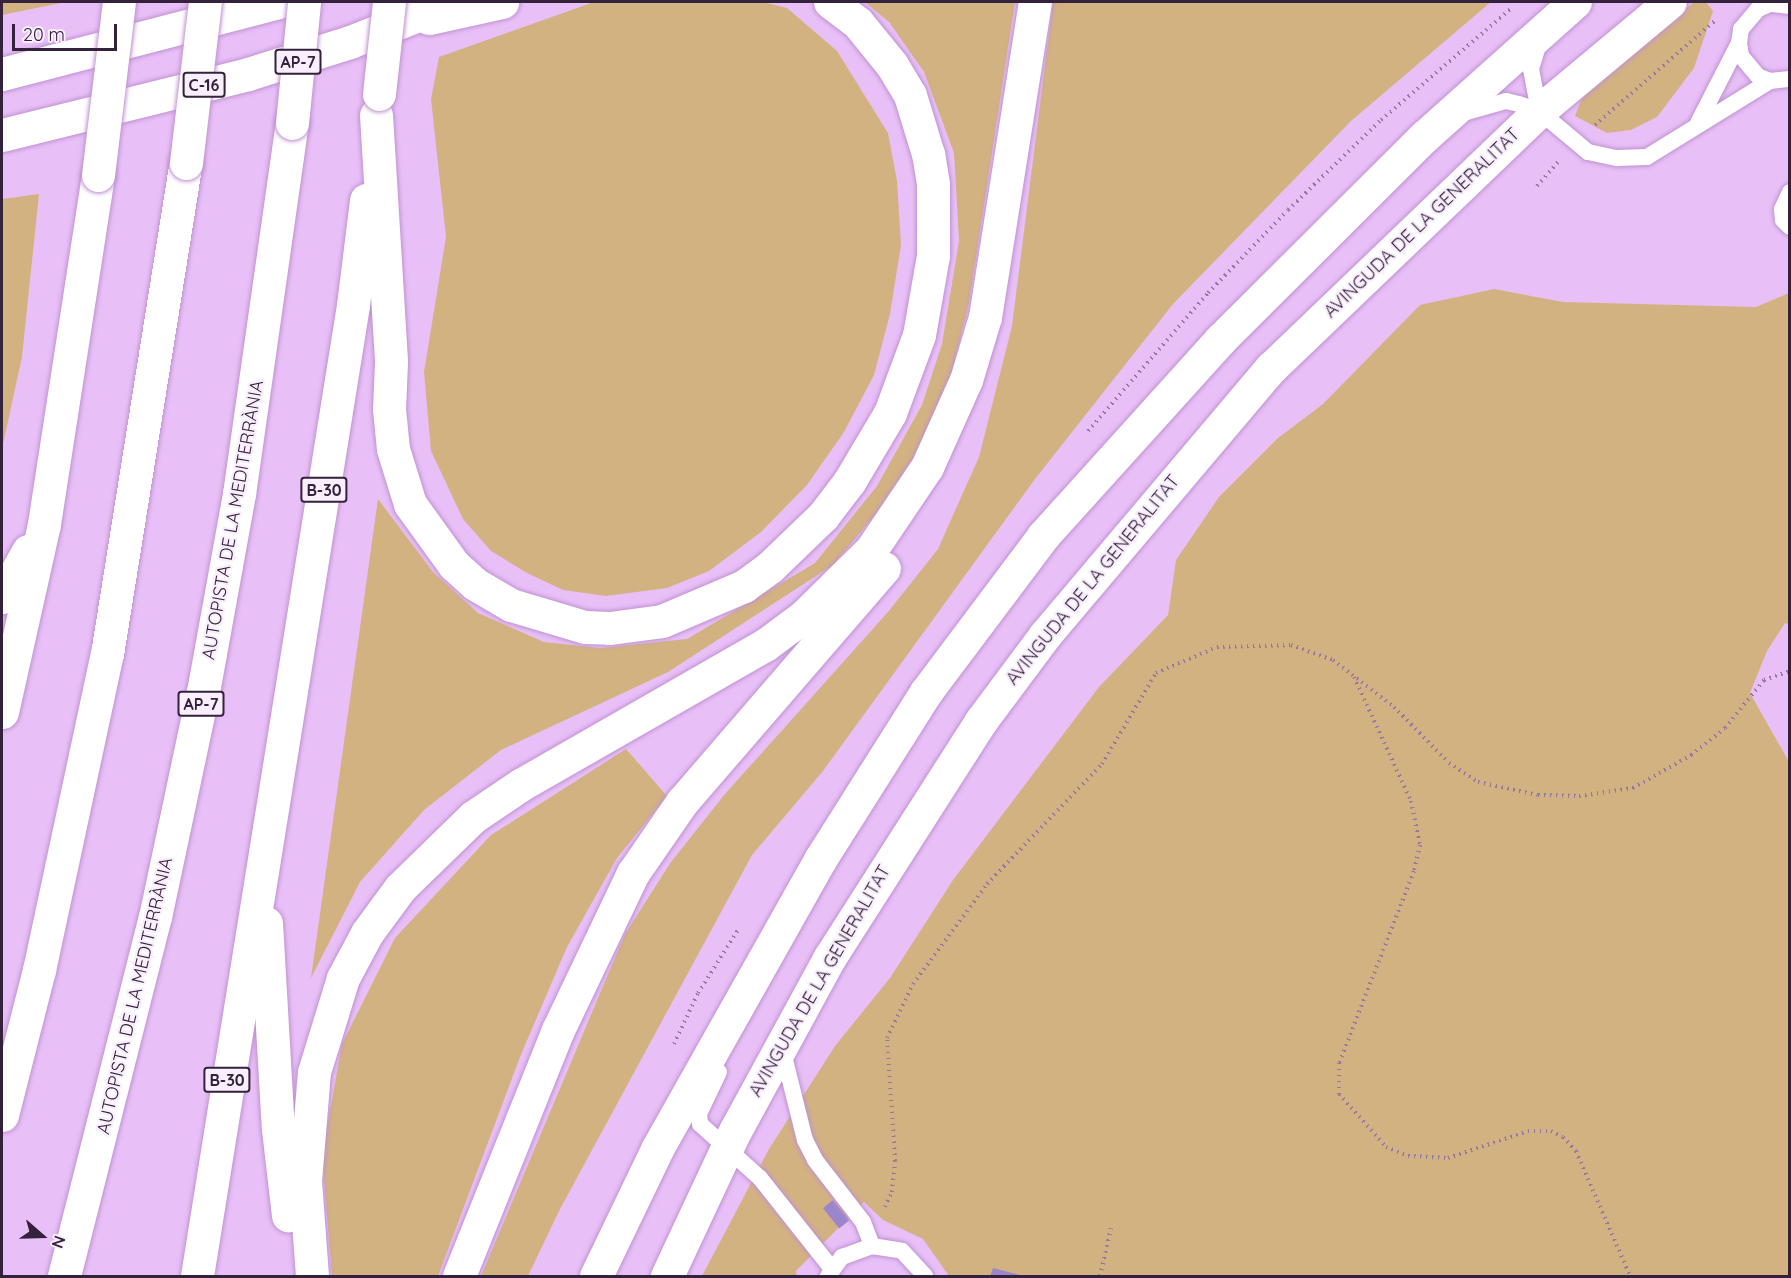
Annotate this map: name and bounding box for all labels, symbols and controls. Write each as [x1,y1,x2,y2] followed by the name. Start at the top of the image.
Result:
[15,12,120,50] scale bar
[23,23,65,46] text: 20 m
[274,49,322,75] road number: AP-7
[182,72,226,98] road number: C-16
[1320,124,1524,322] street label: AVINGUDA DE LA GENERALITAT
[198,379,268,661] street label: AUTOPISTA DE LA MEDITERRÀNIA
[1002,471,1184,689] street label: AVINGUDA DE LA GENERALITAT
[300,477,348,503] road number: B-30
[177,691,225,717] road number: AP-7
[93,856,177,1136] street label: AUTOPISTA DE LA MEDITERRÀNIA
[745,861,895,1101] street label: AVINGUDA DE LA GENERALITAT
[203,1067,251,1093] road number: B-30
[12,1206,72,1266] north arrow
[48,1233,70,1251] text: N

